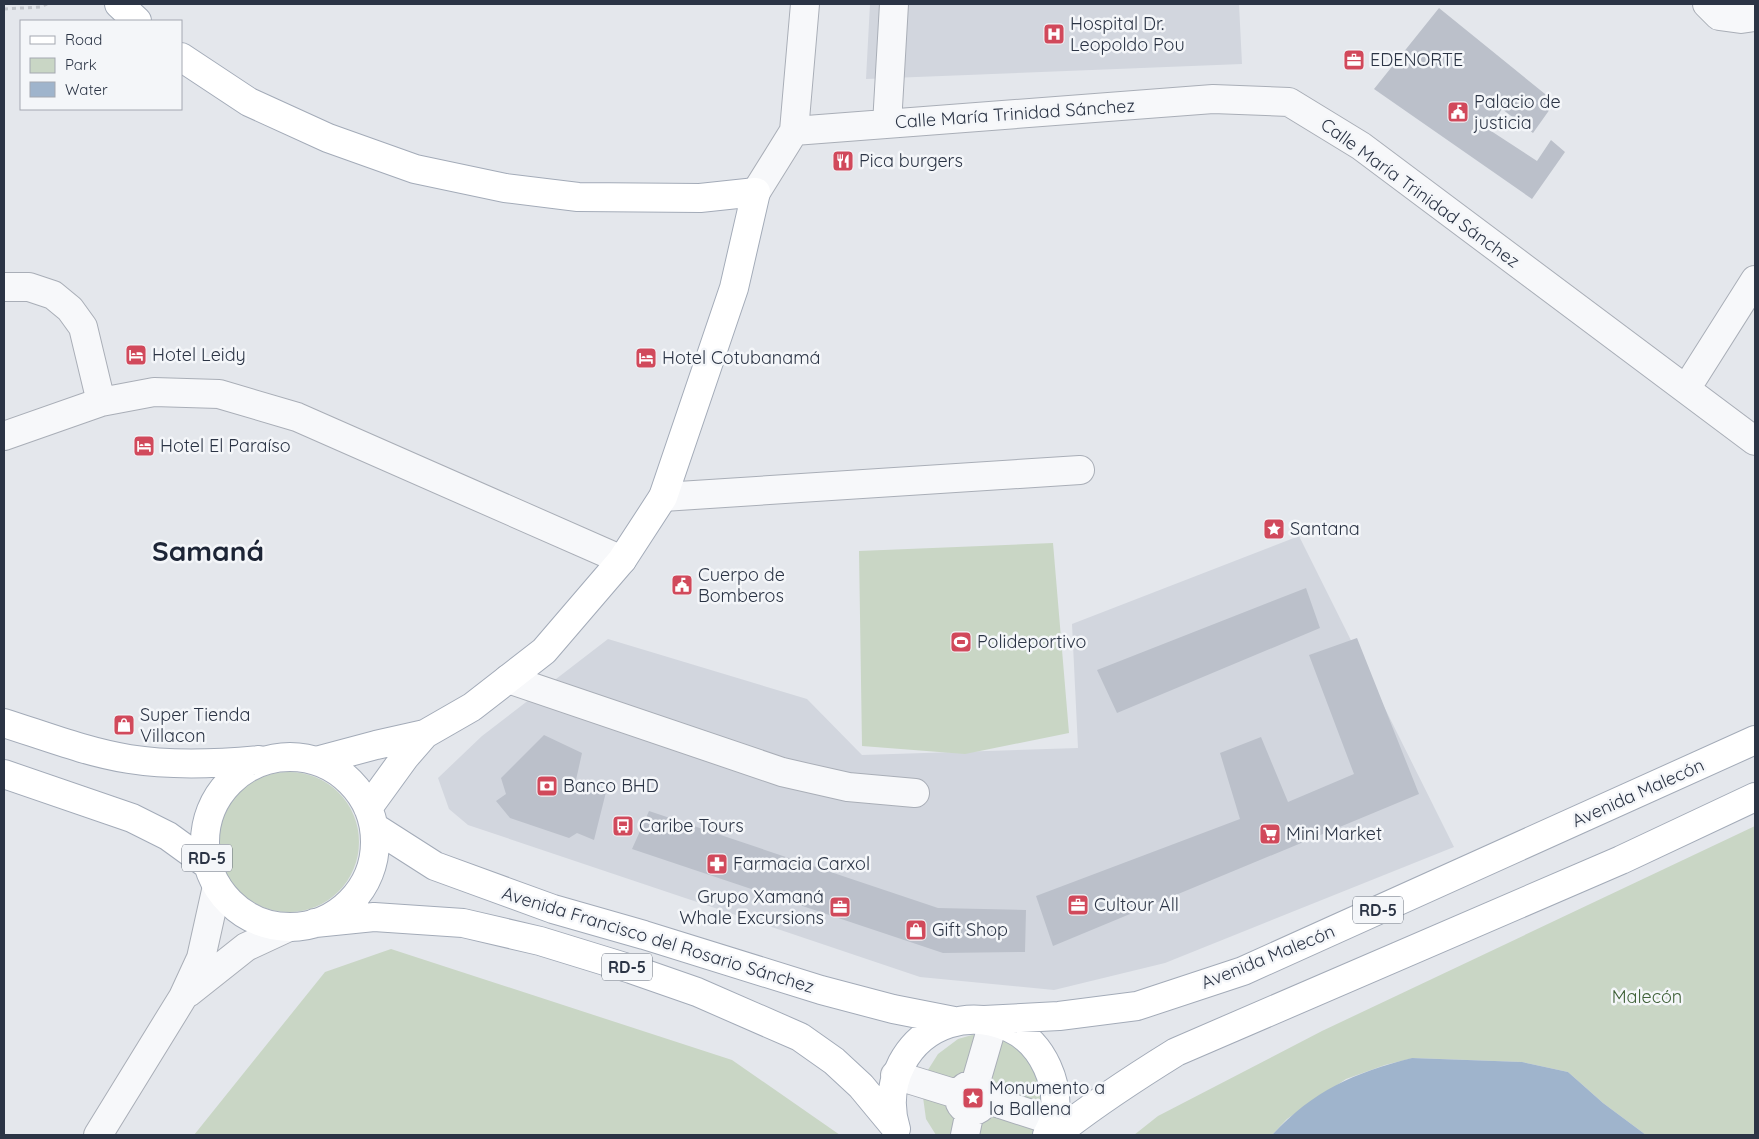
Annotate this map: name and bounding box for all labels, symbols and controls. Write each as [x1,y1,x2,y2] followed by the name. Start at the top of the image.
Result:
[1070,12,1185,56] place label: Hospital Dr. Leopoldo Pou
[20,20,182,110] legend
[1042,22,1066,46] hospital icon: Hospital Dr. Leopoldo Pou
[65,30,102,49] text: Road
[1342,48,1366,72] office icon: EDENORTE
[1370,48,1463,71] place label: EDENORTE
[65,55,97,74] text: Park
[65,80,108,99] text: Water
[1473,90,1561,134] place label: Palacio de justicia
[894,94,1136,133] street label: Calle María Trinidad Sánchez
[1446,100,1470,124] public building icon: Palacio de justicia
[1316,113,1524,273] street label: Calle María Trinidad Sánchez
[831,149,855,173] restaurant icon: Pica burgers
[859,149,963,172] place label: Pica burgers
[124,343,148,367] hotel icon: Hotel Leidy
[152,343,246,366] place label: Hotel Leidy
[634,346,658,370] hotel icon: Hotel Cotubanamá
[662,346,821,369] place label: Hotel Cotubanamá
[132,434,156,458] hotel icon: Hotel El Paraíso
[160,434,291,457] place label: Hotel El Paraíso
[1262,517,1286,541] place icon: Santana
[1290,517,1360,540] place label: Santana
[152,533,264,568] district label: Samaná
[698,563,785,607] place label: Cuerpo de Bomberos
[670,573,694,597] public building icon: Cuerpo de Bomberos
[949,630,973,654] sports icon: Polideportivo
[977,630,1086,653] place label: Polideportivo
[140,703,250,747] place label: Super Tienda Villacon
[112,713,136,737] shop icon: Super Tienda Villacon
[1568,753,1707,832] street label: Avenida Malecón
[535,774,559,798] bank icon: Banco BHD
[563,774,659,797] place label: Banco BHD
[611,814,635,838] bus stop icon: Caribe Tours
[639,814,744,837] place label: Caribe Tours
[1258,822,1282,846] supermarket icon: Mini Market
[1286,822,1382,845] place label: Mini Market
[182,844,232,871] road number: RD-5
[705,852,729,876] pharmacy icon: Farmacia Carxol
[733,852,870,875] place label: Farmacia Carxol
[499,881,817,998] street label: Avenida Francisco del Rosario Sánchez
[679,885,824,929] place label: Grupo Xamaná Whale Excursions
[1066,893,1090,917] office icon: Cultour All
[1094,893,1179,916] place label: Cultour All
[828,895,852,919] office icon: Grupo Xamaná Whale Excursions
[1353,896,1403,924] road number: RD-5
[904,918,928,942] shop icon: Gift Shop
[932,918,1008,941] place label: Gift Shop
[1198,919,1338,994] street label: Avenida Malecón
[602,954,652,980] road number: RD-5
[1612,985,1682,1008] park label: Malecón
[989,1076,1105,1120] place label: Monumento a la Ballena
[961,1086,985,1110] place icon: Monumento a la Ballena

